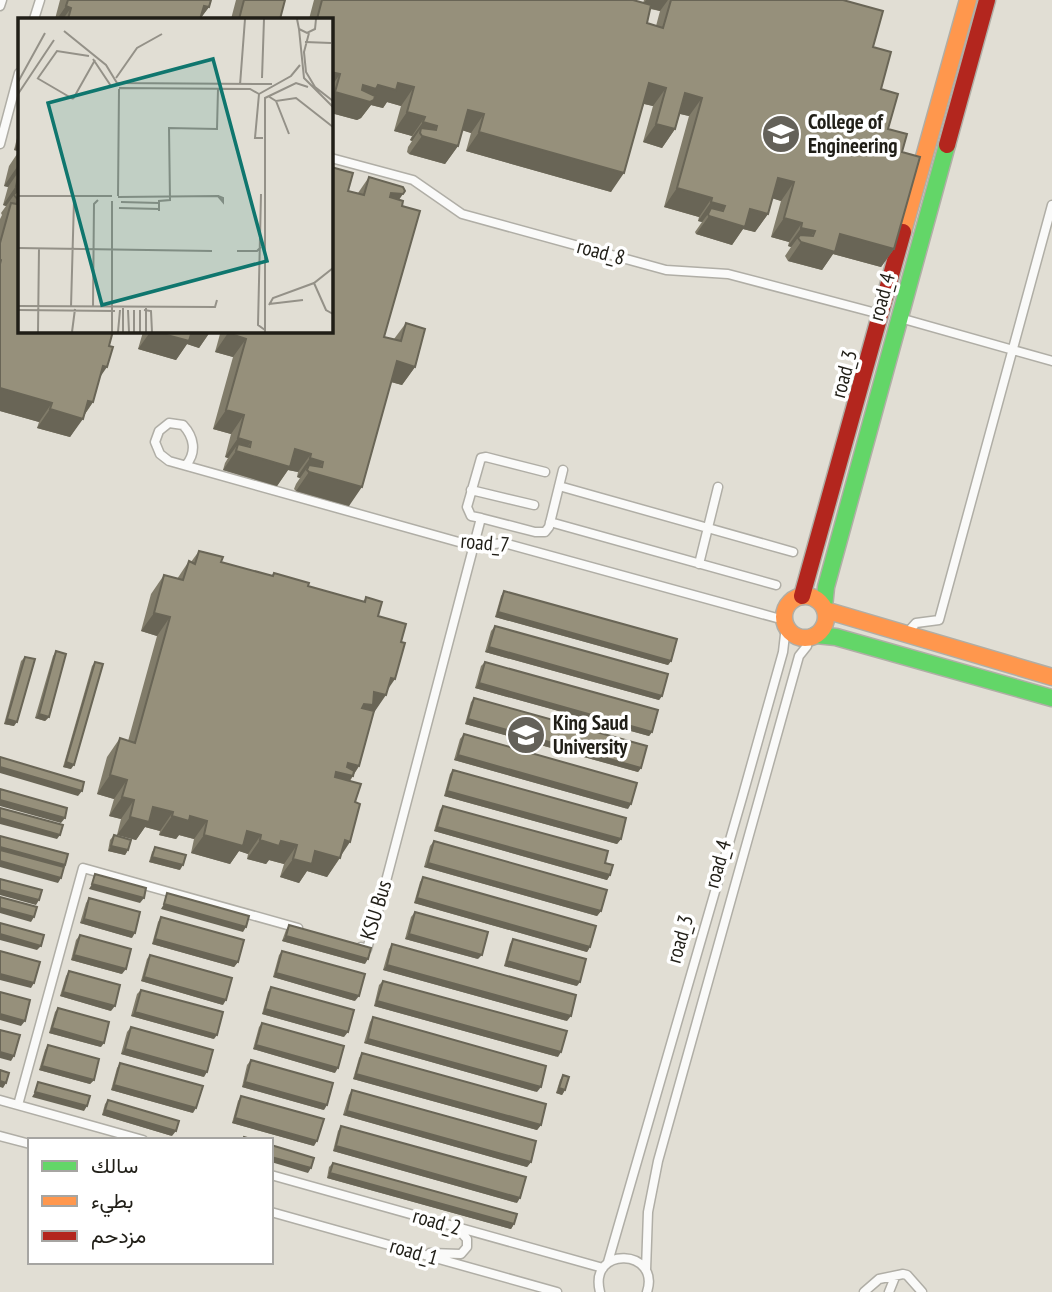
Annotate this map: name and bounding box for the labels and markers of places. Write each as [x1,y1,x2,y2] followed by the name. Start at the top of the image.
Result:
[808,108,898,159] place label: College of Engineering
[760,113,802,155] school or university icon: College of Engineering
[553,709,628,760] place label: King Saud University
[505,714,547,756] school or university icon: King Saud University

